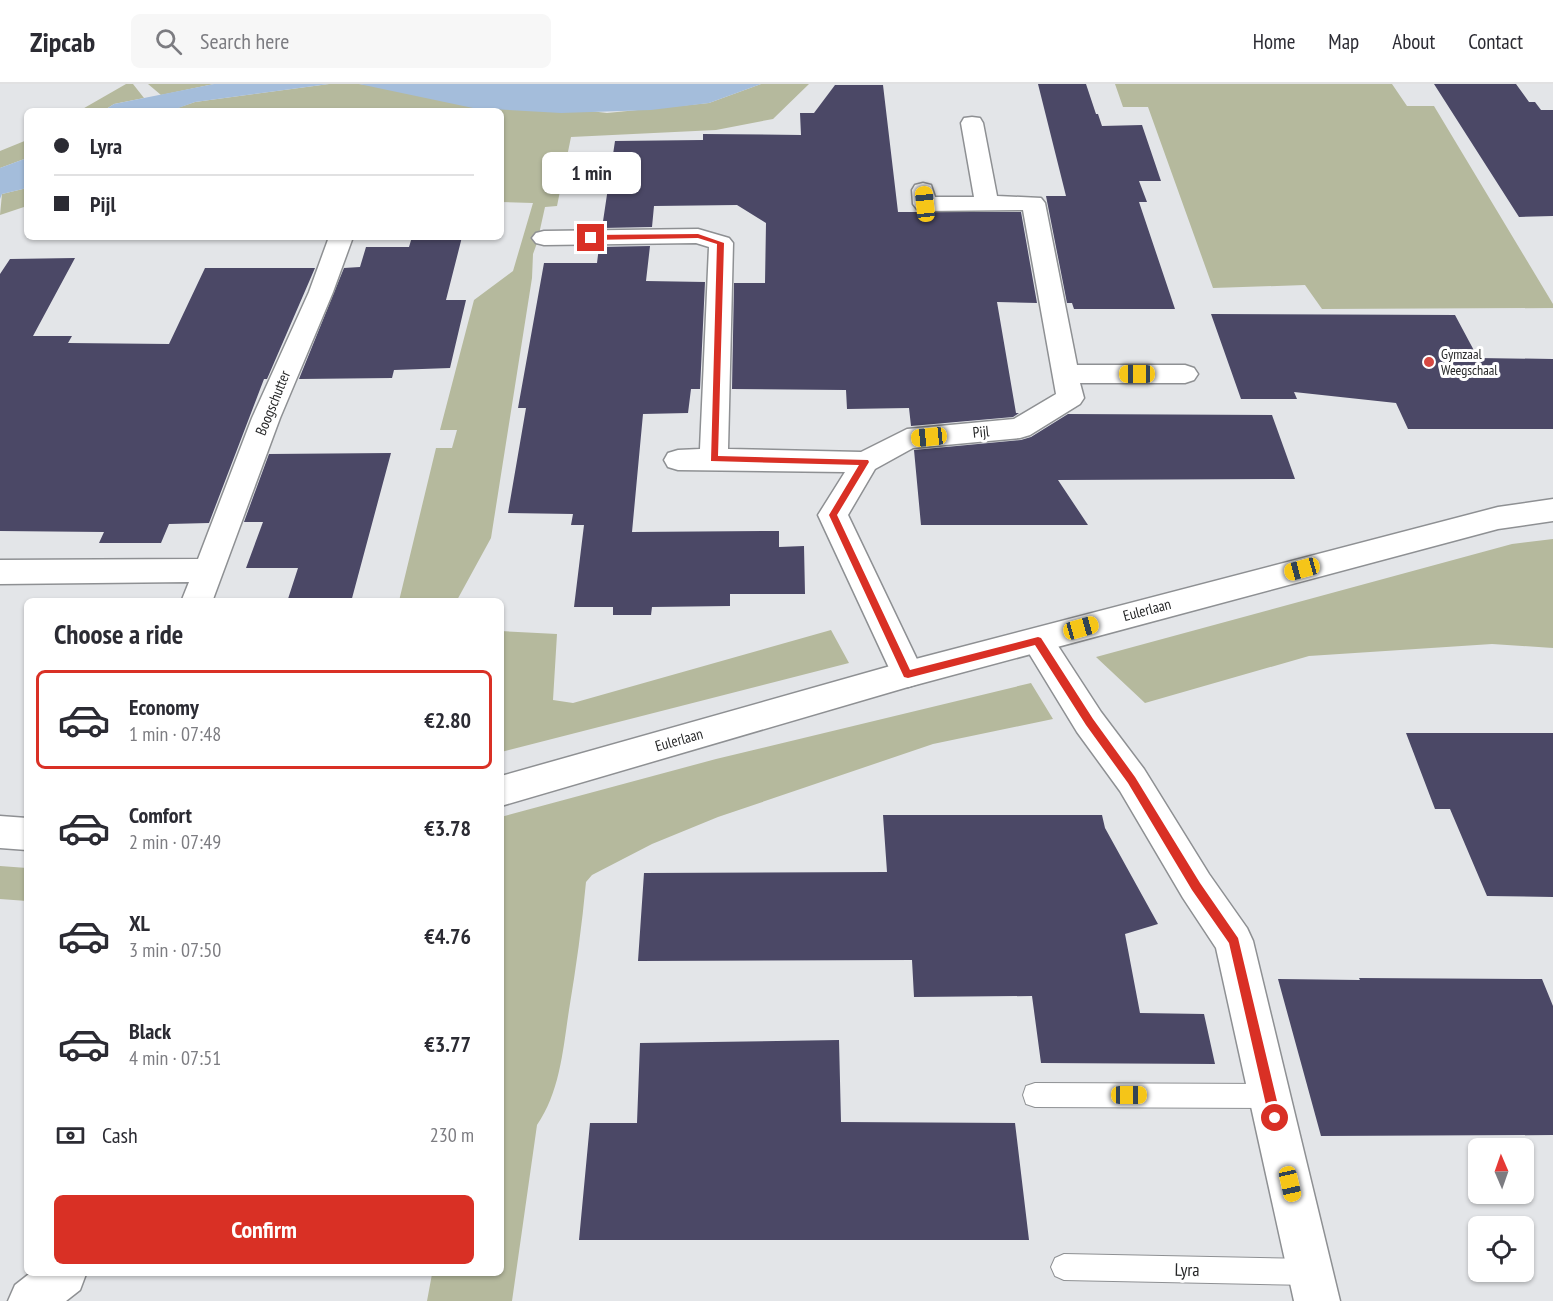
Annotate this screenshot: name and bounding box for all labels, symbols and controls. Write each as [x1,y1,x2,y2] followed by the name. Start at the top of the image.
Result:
[131,14,551,68] search box
[30,23,95,60] text: Zipcab
[152,25,185,58] icon: search
[200,27,289,55] text: Search here
[1253,28,1295,55] text: Home
[1328,28,1359,55] text: Map
[1392,28,1435,55] text: About
[1468,28,1523,55] text: Contact
[90,132,122,160] text: Lyra
[542,151,640,193] callout: 1 min
[571,160,612,186] text: 1 min
[914,185,936,223] car
[90,190,116,218] text: Pijl
[577,224,604,251] route end
[1441,345,1498,379] place label: Gymzaal Weegschaal
[1422,355,1436,369] marker: Gymzaal Weegschaal
[1119,365,1155,383] car
[251,367,294,438] street label: Boogschutter
[972,421,991,442] street label: Pijl
[910,426,948,448] car
[1282,556,1322,582] car
[1121,594,1173,625] street label: Eulerlaan
[1061,614,1101,642] car
[54,617,183,651] text: Choose a ride
[57,693,111,747] icon: car
[129,693,199,721] text: Economy
[424,706,471,734] text: €2.80
[129,721,221,747] text: 1 min · 07:48
[653,724,705,755] street label: Eulerlaan
[57,801,111,855] icon: car
[129,801,192,829] text: Comfort
[424,814,471,842] text: €3.78
[129,829,221,855] text: 2 min · 07:49
[57,909,111,963] icon: car
[129,909,150,937] text: XL
[424,922,471,950] text: €4.76
[129,937,221,963] text: 3 min · 07:50
[57,1017,111,1071] icon: car
[129,1017,171,1045] text: Black
[424,1030,471,1058] text: €3.77
[129,1045,221,1071] text: 4 min · 07:51
[1111,1086,1147,1104] car
[1261,1104,1288,1131] route start
[54,1119,87,1152] icon: cash
[102,1121,138,1149] text: Cash
[430,1122,474,1148] text: 230 m
[1468,1138,1534,1204] north arrow
[1468,1138,1534,1282] map controls
[1277,1164,1303,1204] car
[54,1195,474,1264] button: Confirm
[1468,1216,1534,1282] button: locate
[1174,1258,1200,1281] street label: Lyra

